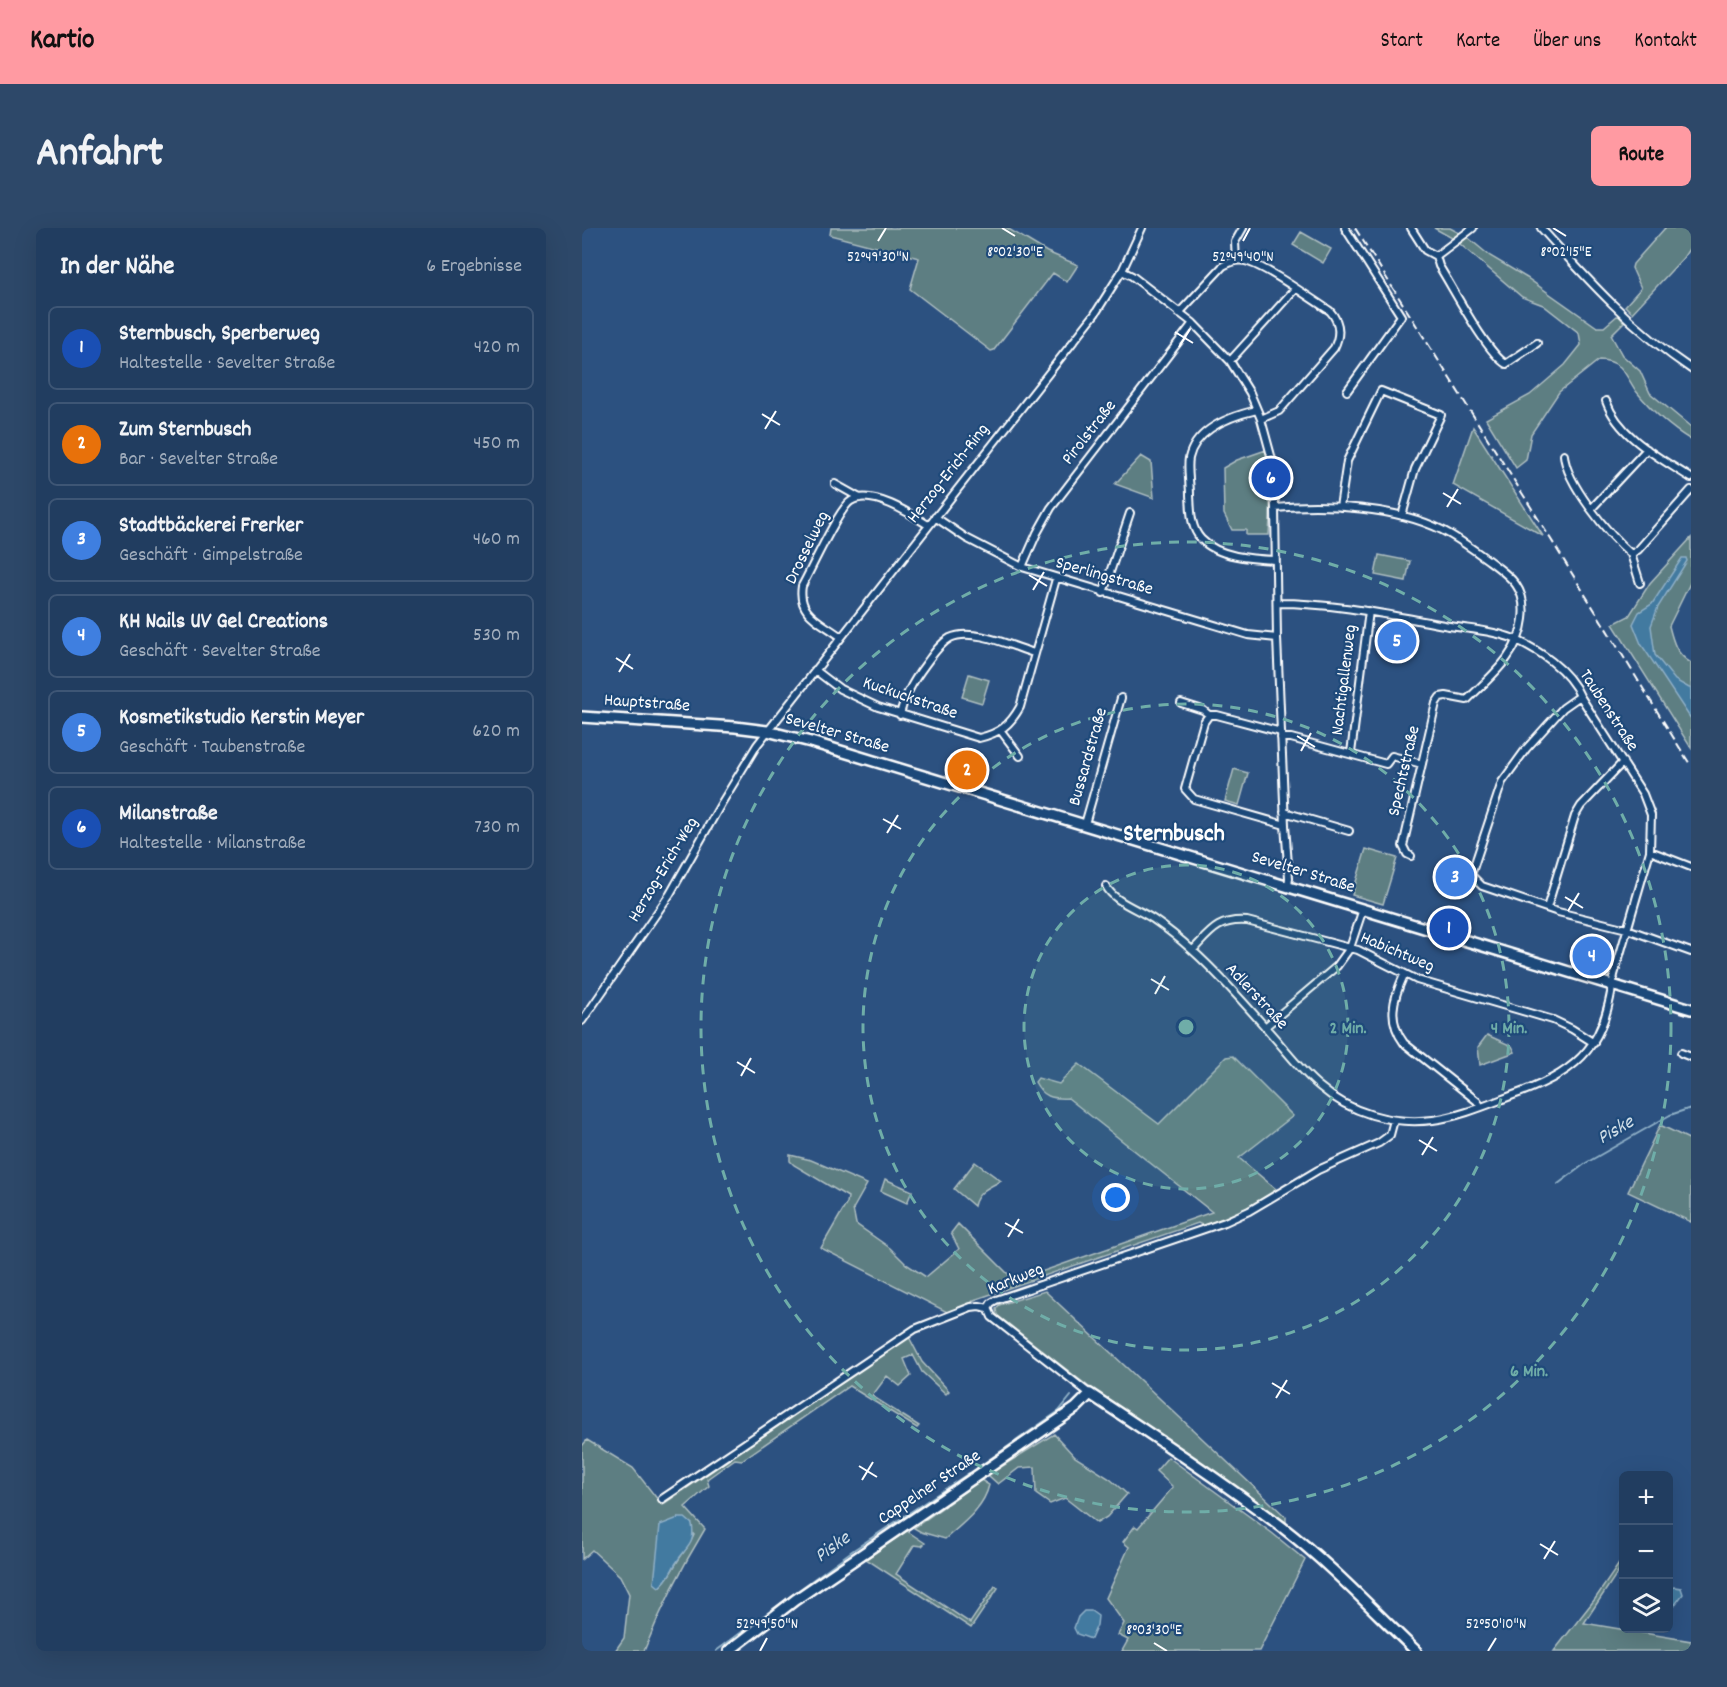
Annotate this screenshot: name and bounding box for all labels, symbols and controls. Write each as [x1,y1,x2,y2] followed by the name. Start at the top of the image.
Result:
[30,22,94,62] text: Kartio
[1381,27,1423,57] text: Start
[1456,27,1500,57] text: Karte
[1533,27,1601,57] text: Über uns
[1634,27,1697,57] text: Kontakt
[36,126,163,186] text: Anfahrt
[1591,126,1691,186] button: Route
[987,242,1043,264] text: 8°02'30"E
[1541,242,1592,264] text: 8°02'15"E
[847,247,909,269] text: 52°49'30"N
[1212,247,1274,269] text: 52°49'40"N
[60,249,174,286] text: In der Nähe
[426,253,522,281] text: 6 Ergebnisse
[119,319,320,350] text: Sternbusch, Sperberweg
[79,334,84,362] text: 1
[474,334,520,362] text: 420 m
[119,350,335,378] text: Haltestelle · Sevelter Straße
[1057,395,1123,471] street label: Pirolstraße
[119,415,251,446] text: Zum Sternbusch
[902,419,996,529] street label: Herzog-Erich-Ring
[77,430,86,458] text: 2
[473,430,520,458] text: 450 m
[119,446,278,474] text: Bar · Sevelter Straße
[1252,456,1290,500] pin: 6
[780,507,837,589] street label: Drosselweg
[119,511,303,542] text: Stadtbäckerei Frerker
[77,526,86,554] text: 3
[473,526,520,554] text: 460 m
[119,542,303,570] text: Geschäft · Gimpelstraße
[1052,551,1156,603] street label: Sperlingstraße
[119,607,328,638] text: KH Nails UV Gel Creations
[1378,618,1416,664] pin: 5
[77,622,86,650] text: 4
[473,622,520,650] text: 530 m
[1326,623,1364,737] street label: Nachtigallenweg
[119,638,321,666] text: Geschäft · Sevelter Straße
[1572,665,1644,757] street label: Taubenstraße
[859,671,961,727] street label: Kuckuckstraße
[603,689,691,719] street label: Hauptstraße
[119,703,364,734] text: Kosmetikstudio Kerstin Meyer
[1063,705,1115,809] street label: Bussardstraße
[782,707,892,761] street label: Sevelter Straße
[77,718,86,746] text: 5
[472,718,520,746] text: 620 m
[1382,723,1428,819] street label: Spechtstraße
[119,734,305,762] text: Geschäft · Taubenstraße
[948,748,986,792] pin: 2
[119,799,218,830] text: Milanstraße
[623,813,705,927] street label: Herzog-Erich-Weg
[77,814,86,842] text: 6
[474,814,520,842] text: 730 m
[1123,818,1225,852] district label: Sternbusch
[119,830,306,858] text: Haltestelle · Milanstraße
[1248,845,1358,901] street label: Sevelter Straße
[1436,854,1474,900] pin: 3
[1430,906,1468,950] pin: 1
[1356,926,1438,980] street label: Habichtweg
[1572,934,1612,978] pin: 4
[1219,958,1293,1036] street label: Adlerstraße
[1176,1017,1196,1037] centre of rings
[1329,1017,1367,1042] text: 2 Min.
[1491,1017,1527,1042] text: 4 Min.
[1592,1109,1641,1153] water label: Piske
[1101,1183,1130,1212] your location
[984,1257,1048,1302] street label: Karkweg
[1510,1360,1548,1385] text: 6 Min.
[874,1444,987,1532] street label: Cappelner Straße
[1619,1471,1673,1633] map controls
[1619,1471,1673,1525] button: +
[809,1525,858,1571] water label: Piske
[1619,1525,1673,1579] button: −
[1619,1579,1673,1633] button: layers
[736,1614,798,1636] text: 52°49'50"N
[1466,1614,1526,1636] text: 52°50'10"N
[1126,1620,1182,1642] text: 8°03'30"E

